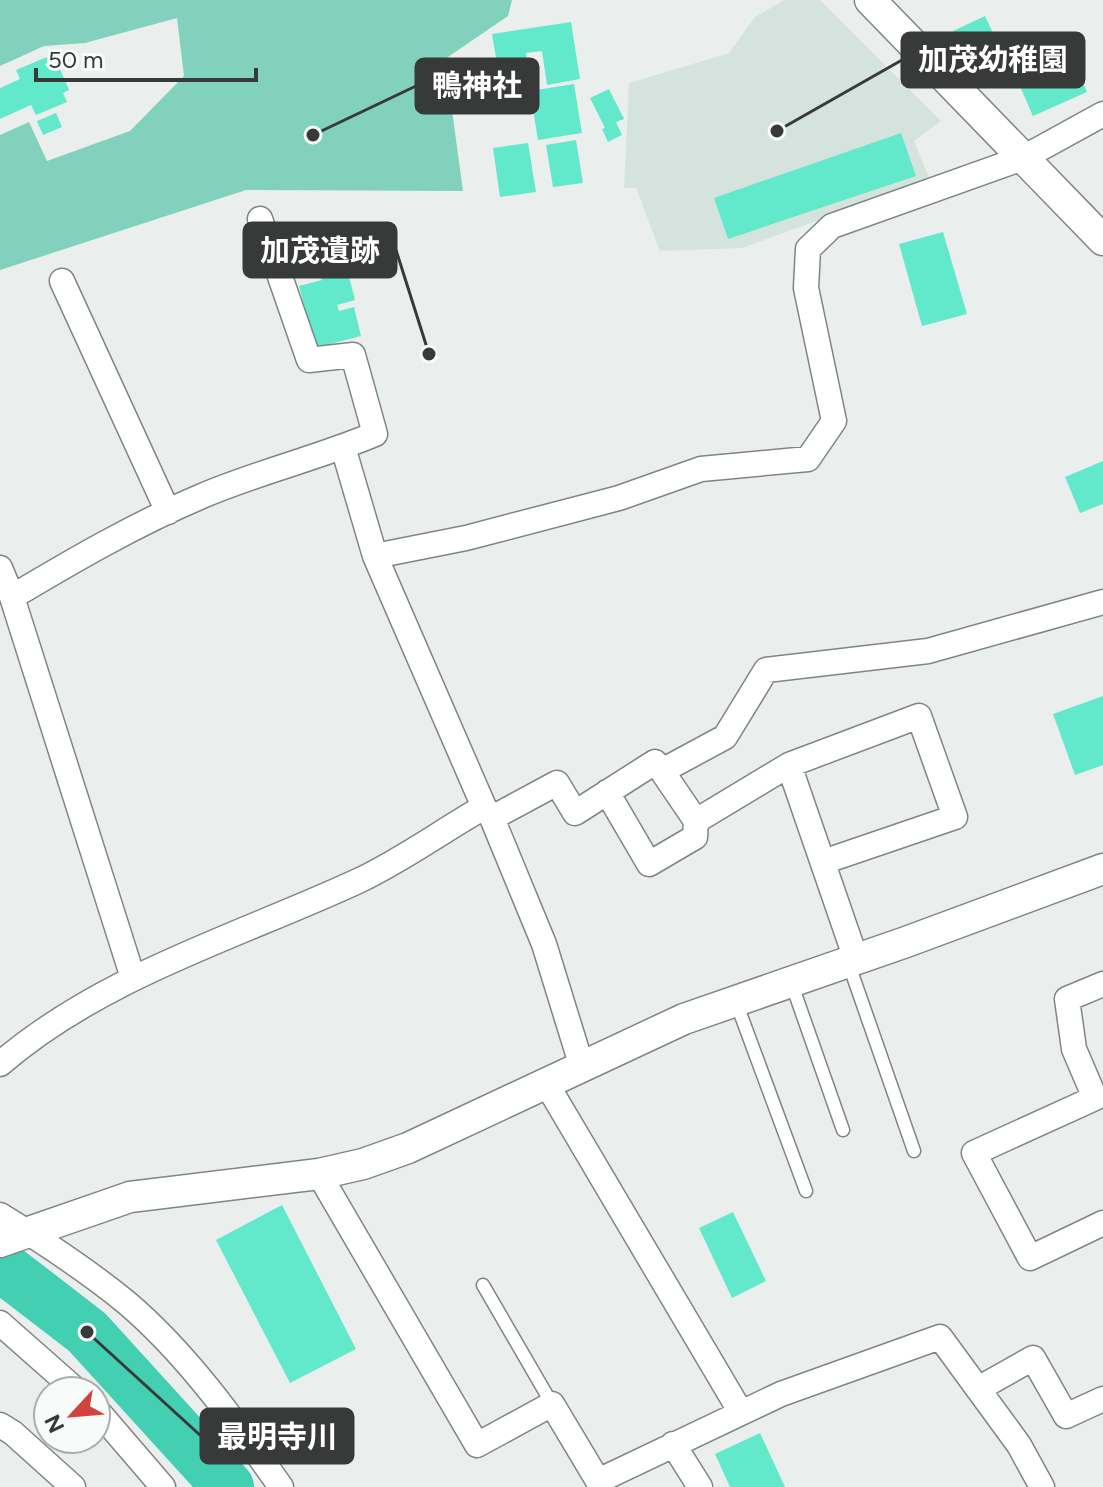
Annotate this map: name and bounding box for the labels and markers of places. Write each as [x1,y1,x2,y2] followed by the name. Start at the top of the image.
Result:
[902,33,1084,87] callout: 加茂幼稚園
[416,59,538,113] callout: 鴨神社
[244,223,396,277] callout: 加茂遺跡
[201,1409,353,1463] callout: 最明寺川

